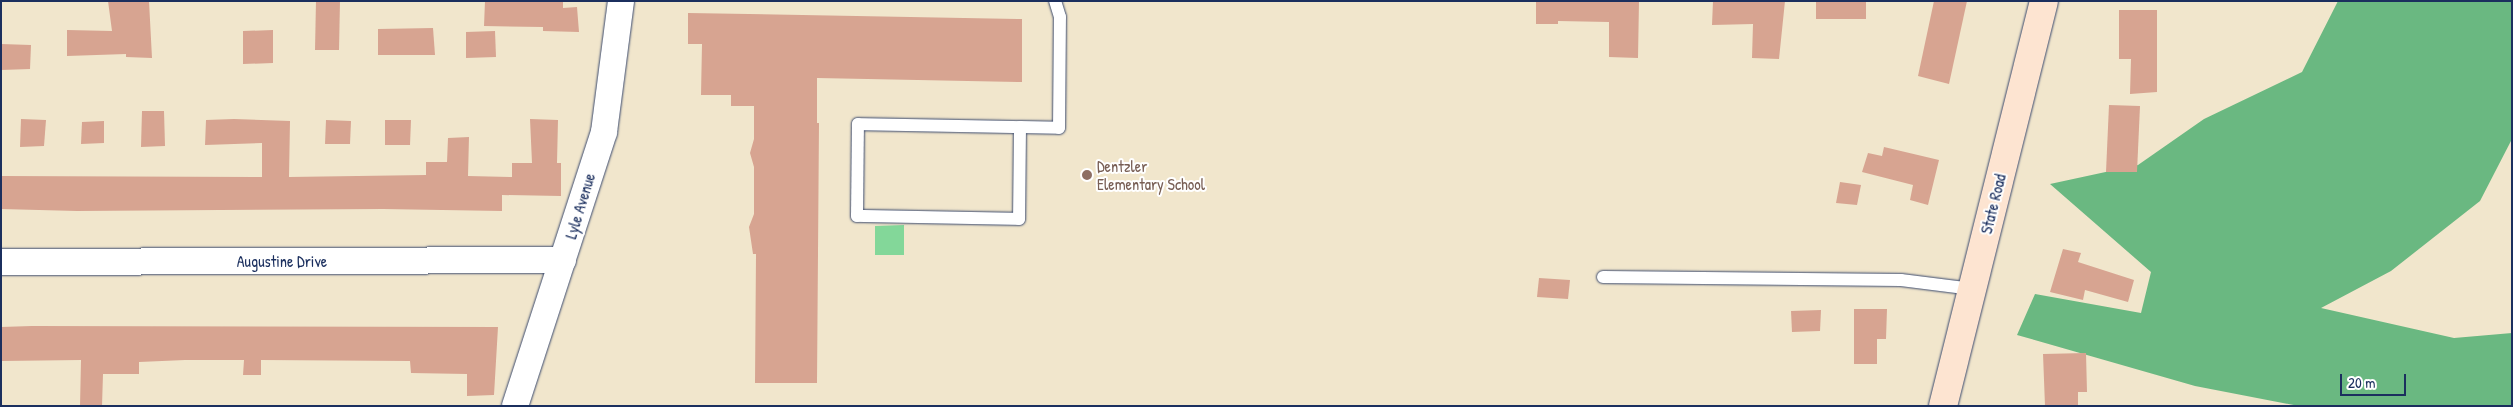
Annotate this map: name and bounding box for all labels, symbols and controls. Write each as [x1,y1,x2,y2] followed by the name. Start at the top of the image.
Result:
[1097,156,1205,194] place label: Dentzler Elementary School
[1081,169,1093,181] marker: Dentzler Elementary School
[561,171,599,241] street label: Lyle Avenue
[1976,172,2010,236] street label: State Road
[237,251,327,271] street label: Augustine Drive
[2343,364,2409,396] scale bar
[2348,372,2375,393] text: 20 m

